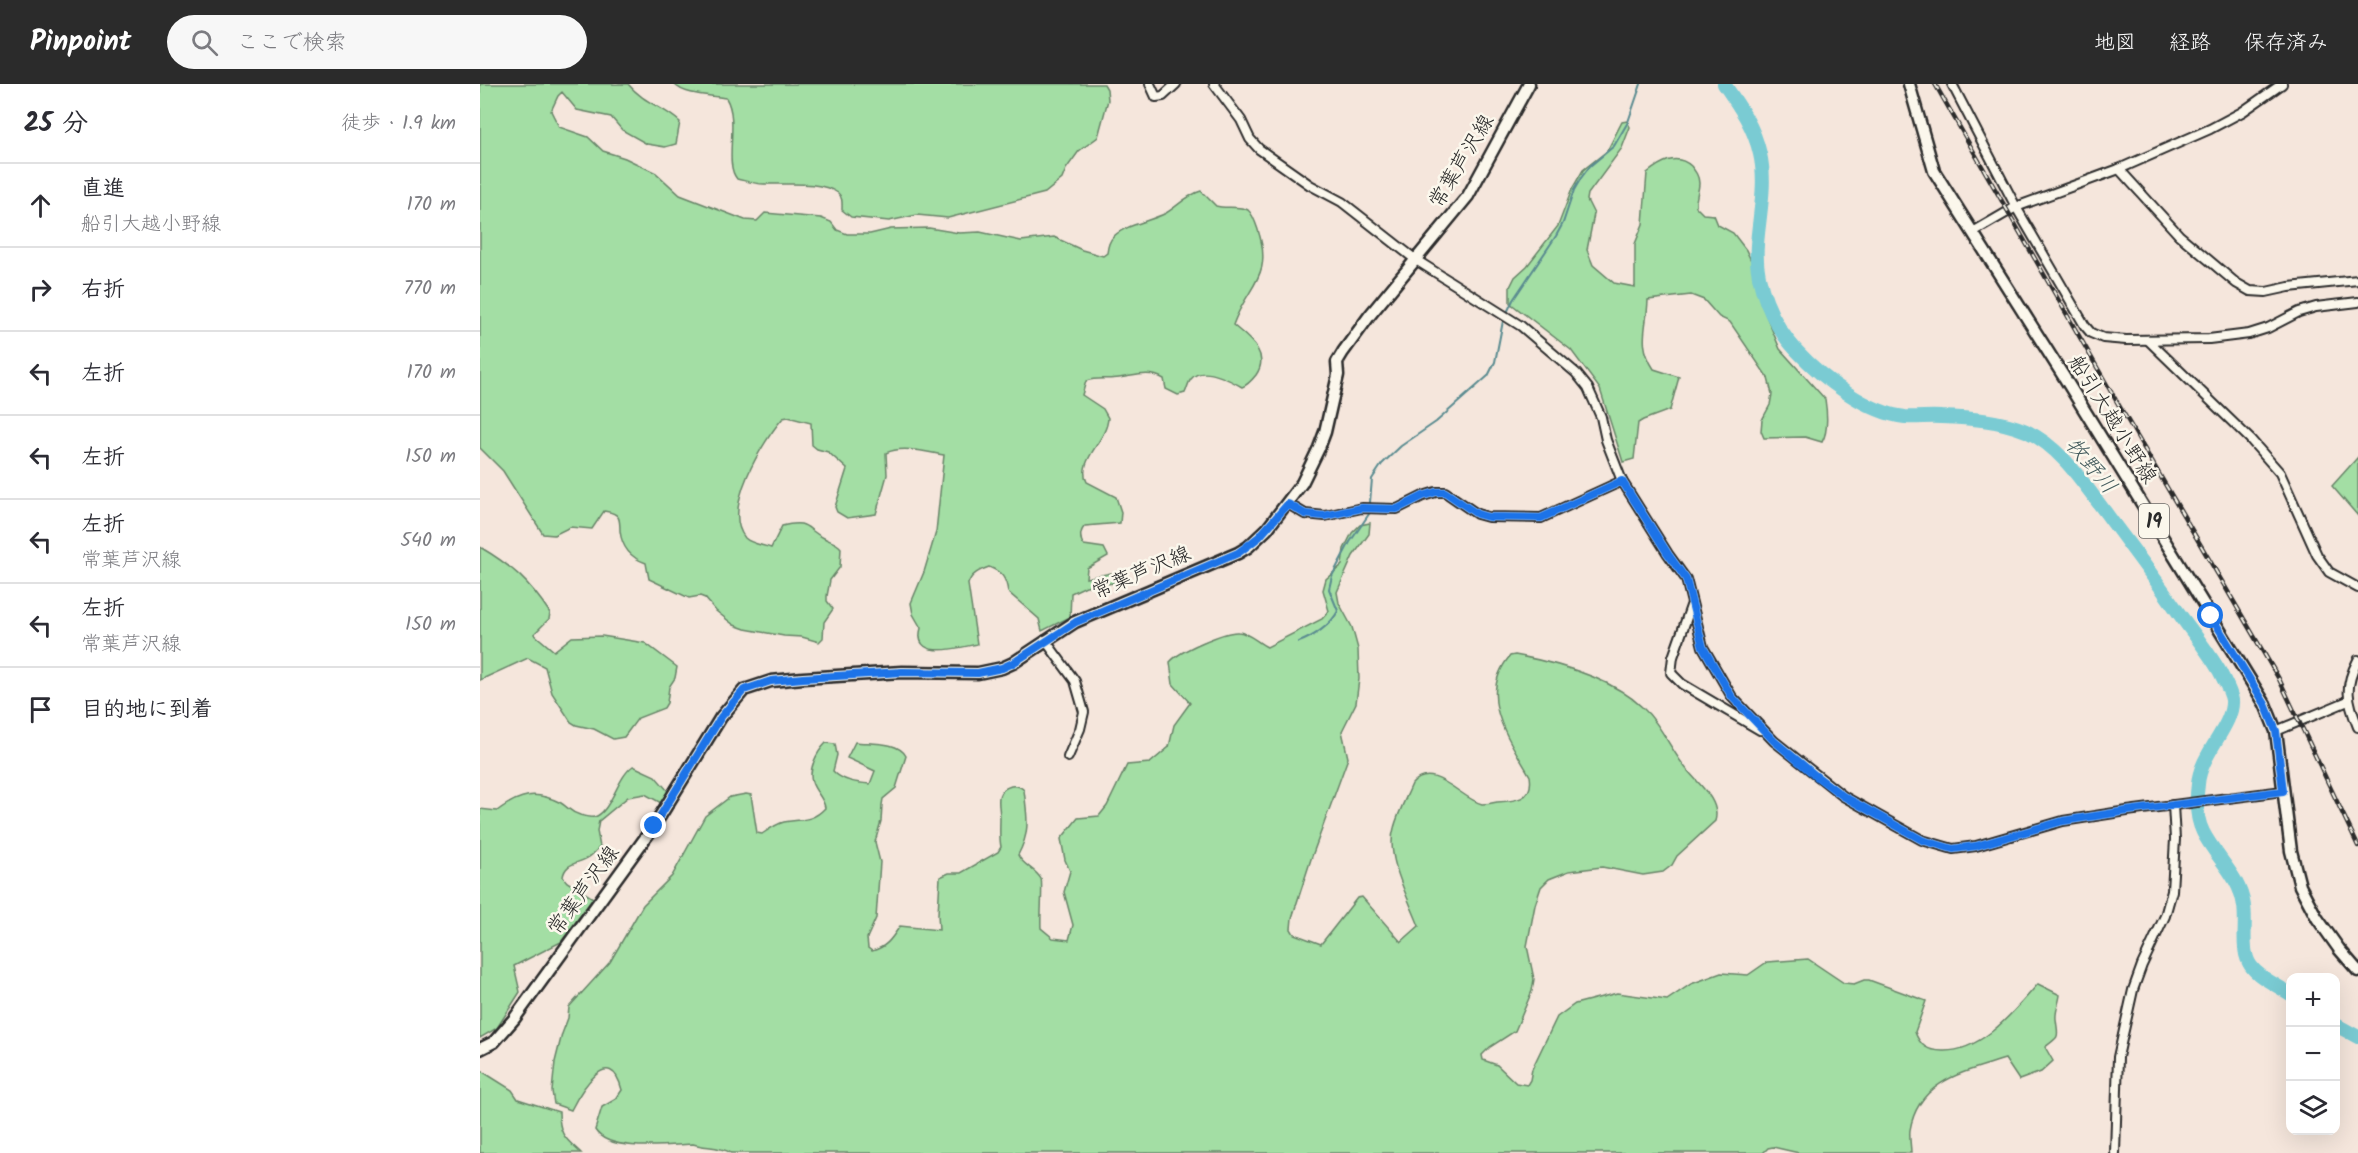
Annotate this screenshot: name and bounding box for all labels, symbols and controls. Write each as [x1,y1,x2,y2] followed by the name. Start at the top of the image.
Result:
[167,15,587,69] search box
[30,20,131,65] text: Pinpoint
[188,26,221,59] icon: search
[236,26,346,61] text: ここで検索
[2094,27,2136,60] text: 地図
[2169,27,2211,60] text: 経路
[2244,27,2328,60] text: 保存済み
[24,103,88,145] text: 25 分
[341,108,456,140] text: 徒歩 · 1.9 km
[1421,108,1503,215] street label: 常葉芦沢線
[81,172,125,207] text: 直進
[24,189,57,222] icon: ahead
[407,189,456,221] text: 170 m
[81,209,221,241] text: 船引大越小野線
[24,273,57,306] icon: right
[81,273,125,308] text: 右折
[404,273,456,305] text: 770 m
[2059,349,2165,491] street label: 船引大越小野線
[24,357,57,390] icon: left
[81,357,125,392] text: 左折
[407,357,456,389] text: 170 m
[2055,430,2125,503] water label: 牧野川
[24,441,57,474] icon: left
[81,441,125,476] text: 左折
[405,441,456,473] text: 150 m
[2139,504,2169,538] road number: 19
[81,508,125,543] text: 左折
[24,525,57,558] icon: left
[400,525,456,557] text: 540 m
[1087,538,1196,609] street label: 常葉芦沢線
[81,545,181,577] text: 常葉芦沢線
[81,592,125,627] text: 左折
[2197,602,2223,628] route start
[24,609,57,642] icon: left
[405,609,456,641] text: 150 m
[81,629,181,661] text: 常葉芦沢線
[24,693,57,726] icon: arrive
[81,693,213,728] text: 目的地に到着
[640,812,666,838] route end
[540,839,628,943] street label: 常葉芦沢線
[2286,973,2340,1135] map controls
[2286,973,2340,1027] button: +
[2286,1027,2340,1081] button: −
[2286,1081,2340,1135] button: layers

